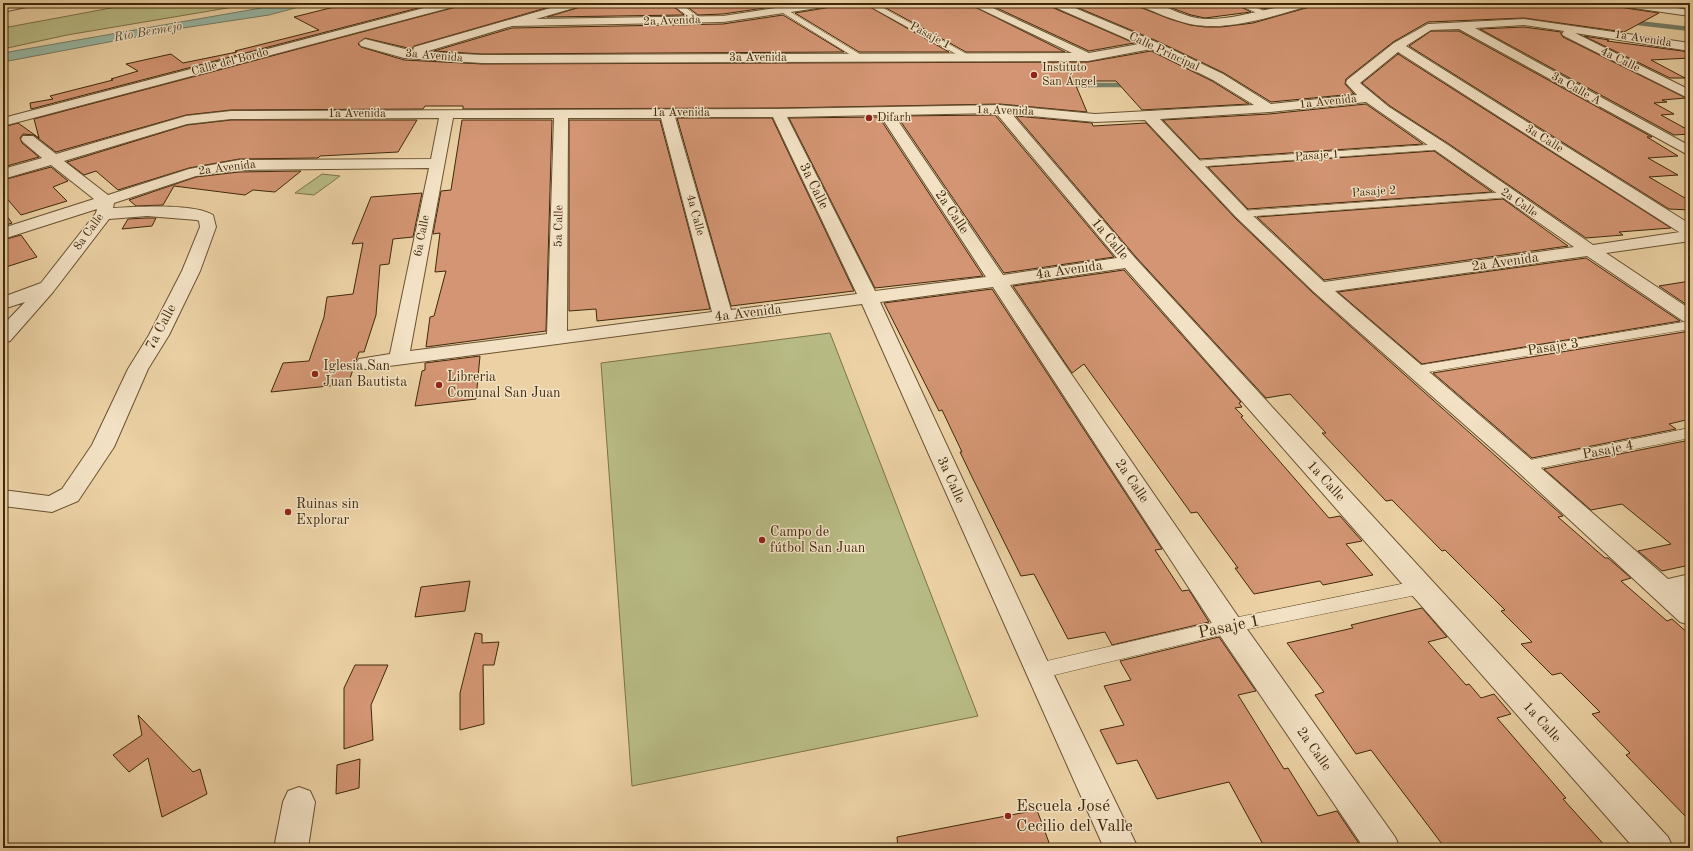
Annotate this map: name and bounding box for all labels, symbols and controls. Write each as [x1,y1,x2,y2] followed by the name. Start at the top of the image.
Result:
[643,14,701,28] street label: 2a Avenida
[112,20,183,45] water label: Río Bermejo
[908,20,952,52] street label: Pasaje 1
[1613,29,1673,49] street label: 1a Avenida
[1127,31,1201,73] street label: Calle Principal
[1598,45,1642,75] street label: 4a Calle
[190,46,270,78] street label: Calle del Bordo
[405,48,463,65] street label: 3a Avenida
[729,52,787,64] street label: 3a Avenida
[1042,62,1096,88] place label: Instituto San Ángel
[1029,70,1039,80] marker: Instituto San Ángel
[1549,70,1603,108] street label: 3a Calle A
[1299,93,1357,111] street label: 1a Avenida
[976,104,1034,118] street label: 1a Avenida
[652,107,710,119] street label: 1a Avenida
[328,108,386,120] street label: 1a Avenida
[877,112,911,124] place label: Difarh
[864,113,874,123] marker: Difarh
[1523,123,1565,156] street label: 3a Calle
[1294,148,1340,164] street label: Pasaje 1
[198,159,257,177] street label: 2a Avenida
[797,161,831,211] street label: 3a Calle
[1351,184,1397,200] street label: Pasaje 2
[1498,186,1540,220] street label: 2a Calle
[932,188,972,236] street label: 2a Calle
[684,193,706,237] street label: 4a Calle
[552,204,565,247] street label: 5a Calle
[72,211,107,253] street label: 8a Calle
[412,214,432,258] street label: 6a Calle
[1089,216,1131,262] street label: 1a Calle
[1471,250,1539,274] street label: 2a Avenida
[1035,258,1103,282] street label: 4a Avenida
[143,302,179,352] street label: 7a Calle
[714,302,782,324] street label: 4a Avenida
[1526,336,1580,358] street label: Pasaje 3
[323,359,407,389] place label: Iglesia San Juan Bautista
[310,369,320,379] marker: Iglesia San Juan Bautista
[447,370,561,400] place label: Libreria Comunal San Juan
[434,380,444,390] marker: Libreria Comunal San Juan
[1581,438,1635,462] street label: Pasaje 4
[935,455,967,505] street label: 3a Calle
[1112,457,1152,505] street label: 2a Calle
[1304,458,1348,504] street label: 1a Calle
[296,497,360,527] place label: Ruinas sin Explorar
[283,507,293,517] marker: Ruinas sin Explorar
[770,525,866,555] place label: Campo de fútbol San Juan
[757,535,767,545] marker: Campo de fútbol San Juan
[1196,612,1262,642] street label: Pasaje 1
[1520,699,1564,745] street label: 1a Calle
[1294,725,1334,773] street label: 2a Calle
[1016,798,1133,835] place label: Escuela José Cecilio del Valle
[1003,811,1013,821] marker: Escuela José Cecilio del Valle

